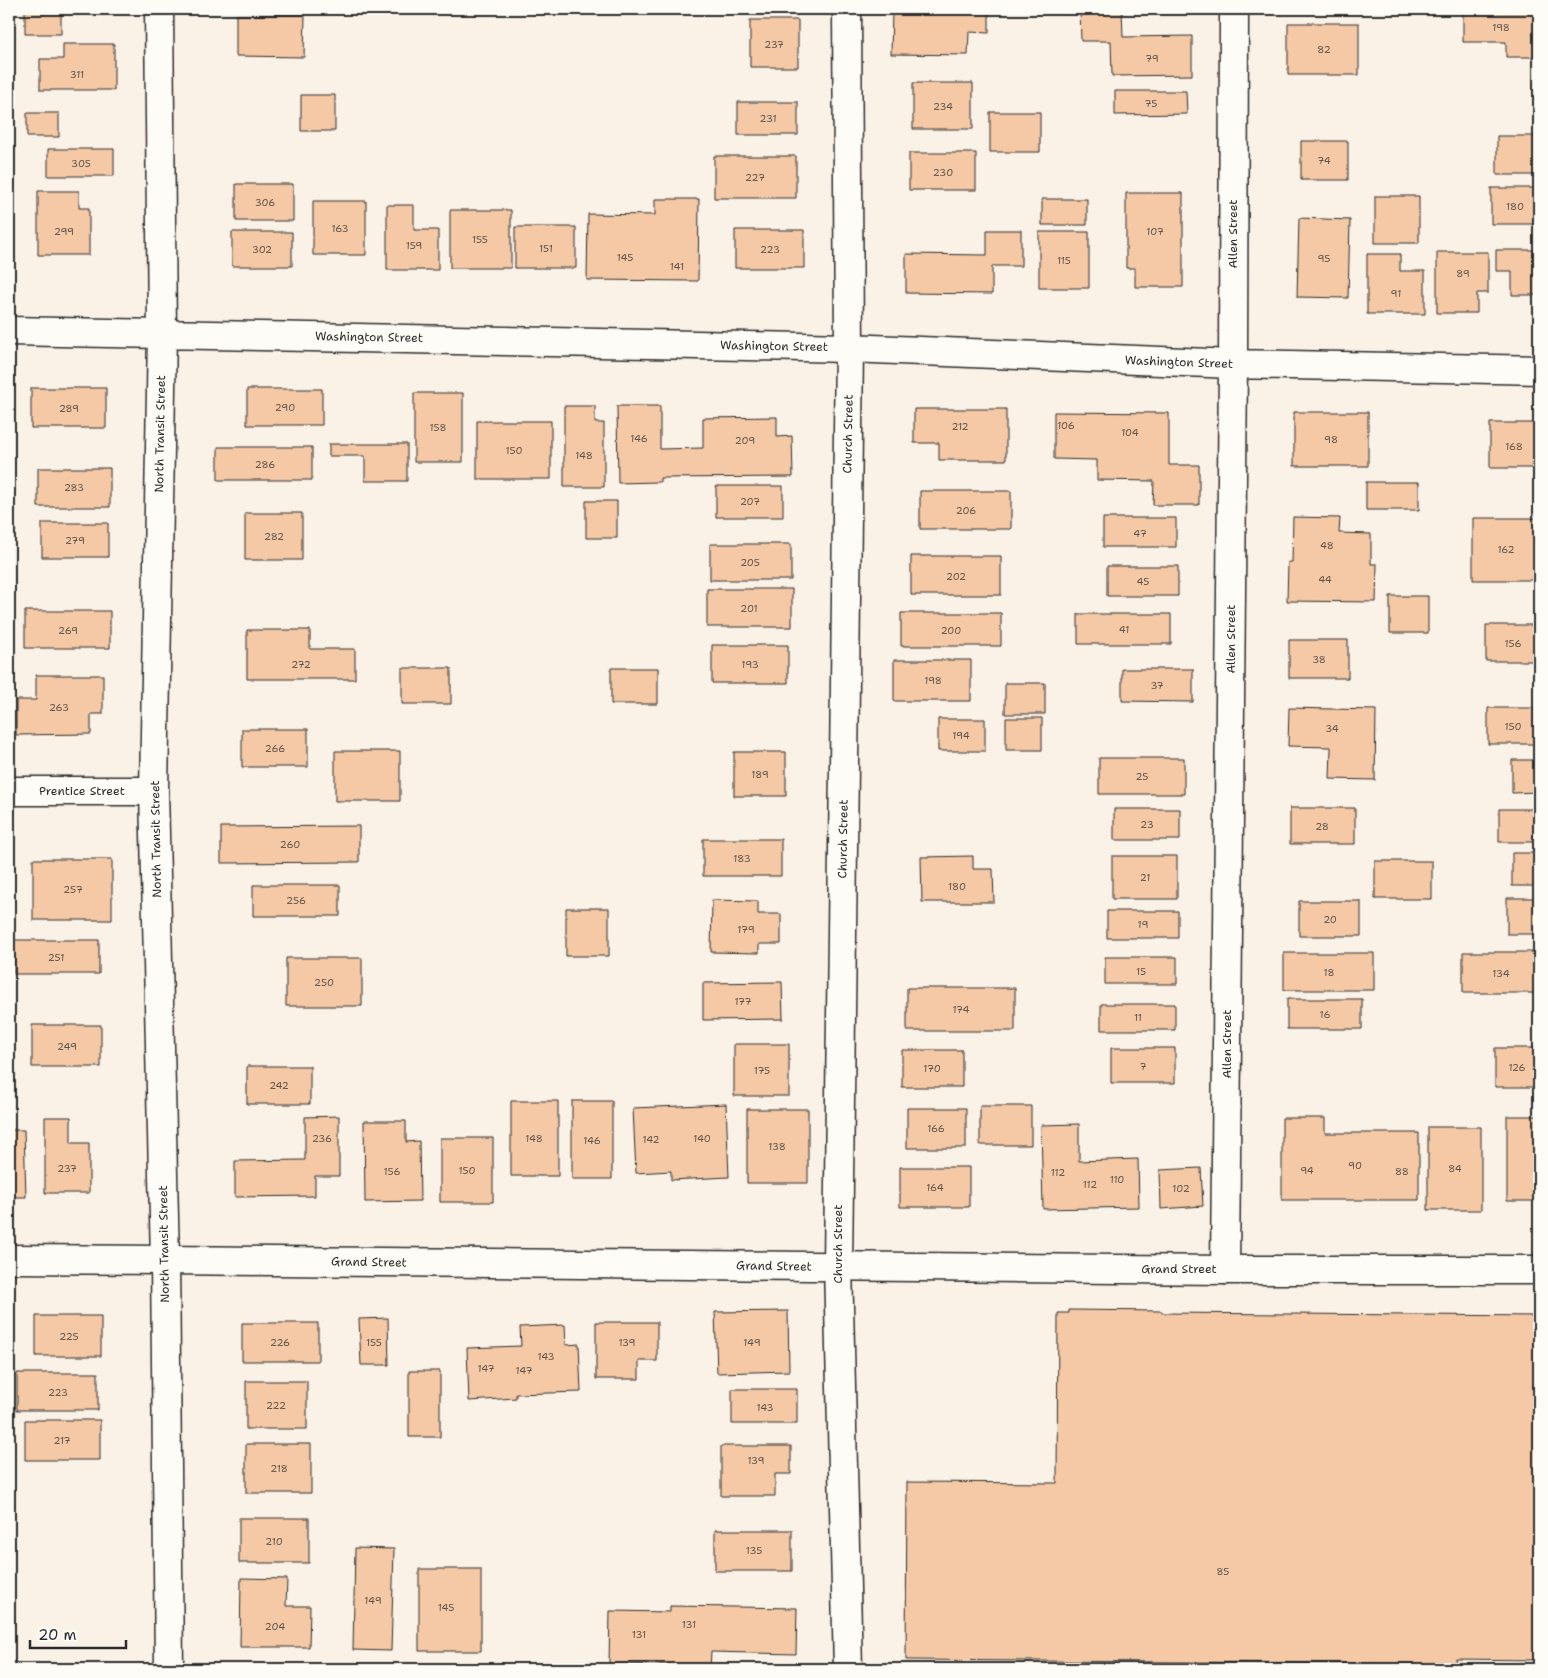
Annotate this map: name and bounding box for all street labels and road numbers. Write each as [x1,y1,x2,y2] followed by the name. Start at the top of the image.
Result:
[1225,199,1241,269] street label: Allen Street
[315,328,423,346] street label: Washington Street
[720,337,828,355] street label: Washington Street
[1125,352,1233,372] street label: Washington Street
[151,375,169,493] street label: North Transit Street
[839,394,857,474] street label: Church Street
[1223,604,1239,674] street label: Allen Street
[147,780,165,898] street label: North Transit Street
[39,783,125,799] street label: Prentice Street
[834,799,852,879] street label: Church Street
[1219,1009,1235,1079] street label: Allen Street
[155,1185,173,1303] street label: North Transit Street
[830,1204,846,1284] street label: Church Street
[331,1253,407,1271] street label: Grand Street
[736,1257,812,1275] street label: Grand Street
[1141,1261,1217,1277] street label: Grand Street

